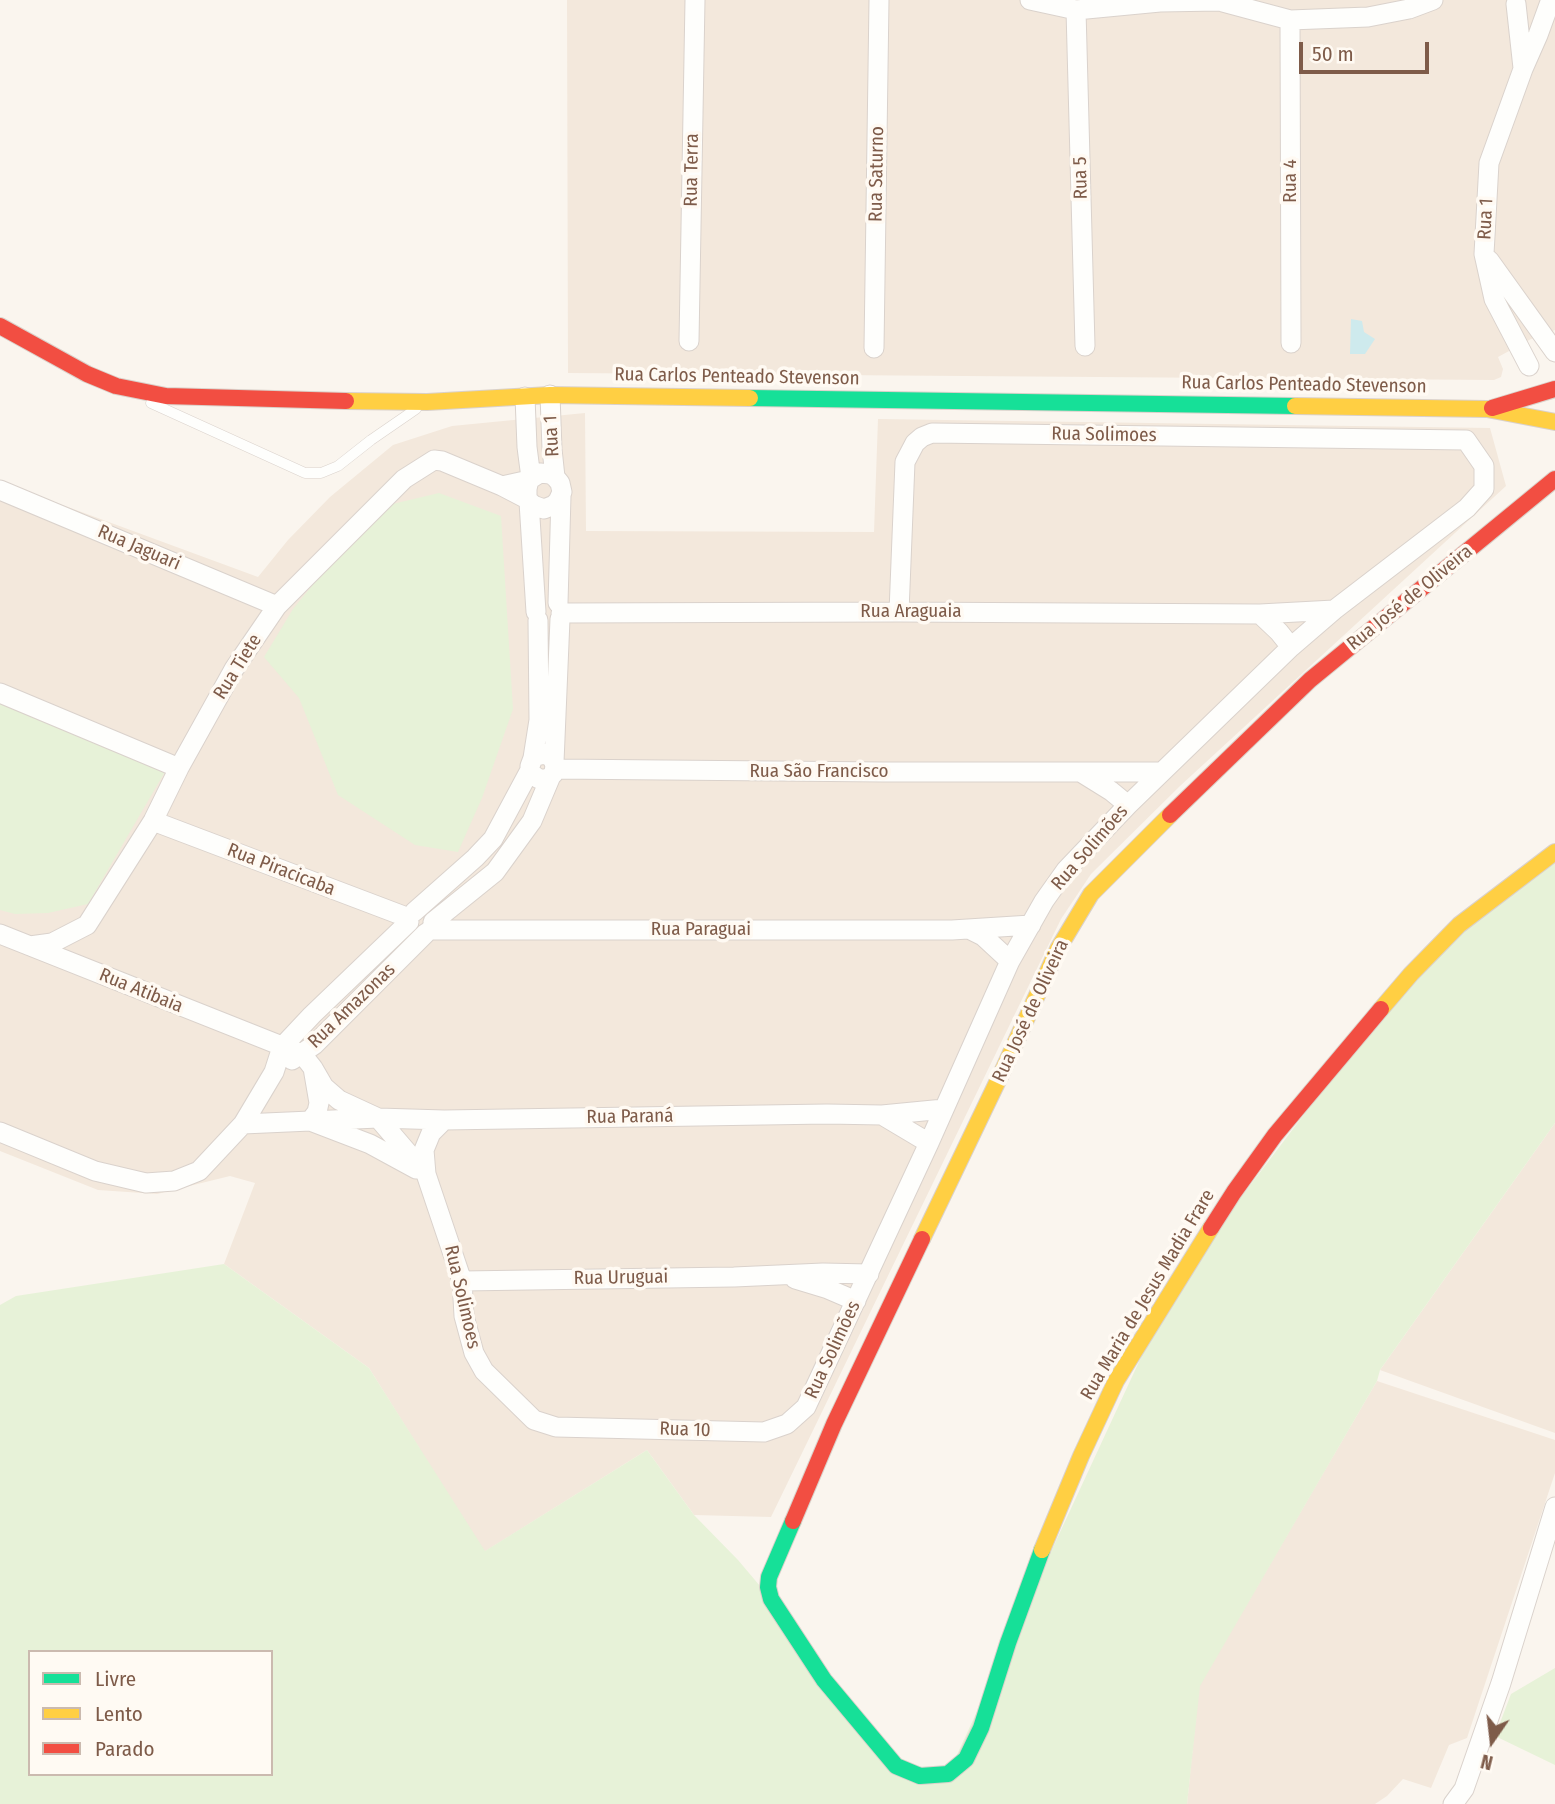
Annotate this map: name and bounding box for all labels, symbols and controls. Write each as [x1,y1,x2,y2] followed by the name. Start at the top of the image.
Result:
[1303,28,1432,72] scale bar
[1312,41,1354,67] text: 50 m
[865,126,889,222] street label: Rua Saturno
[680,133,704,207] street label: Rua Terra
[1069,156,1093,200] street label: Rua 5
[1280,159,1302,203] street label: Rua 4
[1474,198,1498,240] street label: Rua 1
[614,363,860,391] street label: Rua Carlos Penteado Stevenson
[1181,371,1427,399] street label: Rua Carlos Penteado Stevenson
[540,415,564,457] street label: Rua 1
[1051,423,1157,447] street label: Rua Solimoes
[94,520,184,576] street label: Rua Jaguari
[1343,540,1477,656] street label: Rua José de Oliveira
[860,601,962,623] street label: Rua Araguaia
[209,630,267,704] street label: Rua Tiete
[749,761,889,783] street label: Rua São Francisco
[1047,801,1133,895] street label: Rua Solimões
[224,839,338,901] street label: Rua Piracicaba
[651,919,751,941] street label: Rua Paraguai
[988,936,1074,1086] street label: Rua José de Oliveira
[304,959,400,1053] street label: Rua Amazonas
[96,964,186,1018] street label: Rua Atibaia
[586,1105,674,1129] street label: Rua Paraná
[1076,1186,1220,1404] street label: Rua Maria de Jesus Madia Frare
[439,1243,485,1351] street label: Rua Solimoes
[574,1266,668,1290] street label: Rua Uruguai
[800,1297,866,1403] street label: Rua Solimões
[659,1418,711,1442] street label: Rua 10
[28,1650,273,1776] legend
[95,1666,136,1692] text: Livre
[95,1701,143,1727] text: Lento
[1457,1706,1527,1776] north arrow
[95,1736,154,1762] text: Parado
[1478,1749,1495,1774] text: N

